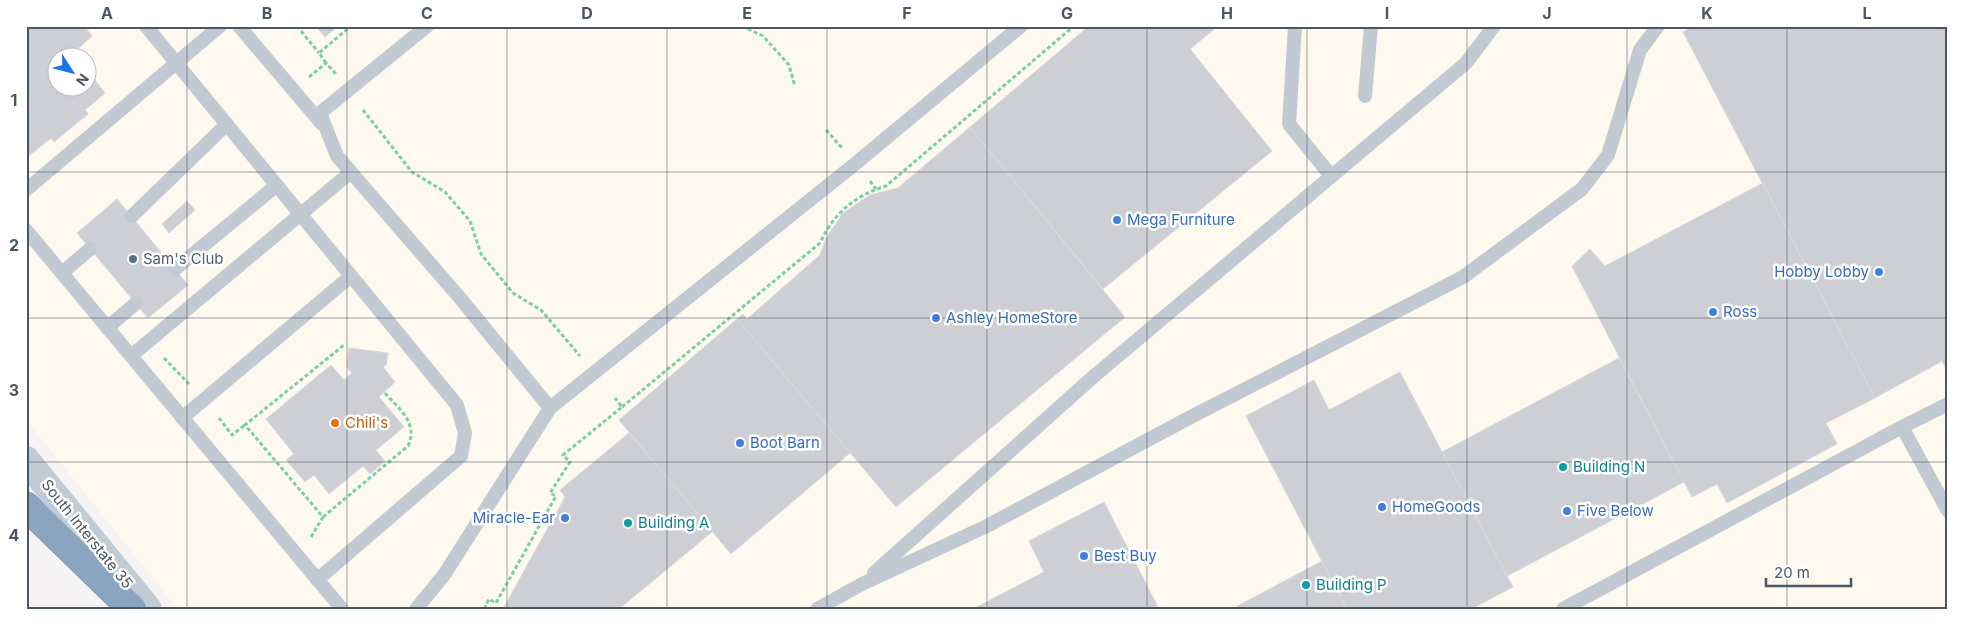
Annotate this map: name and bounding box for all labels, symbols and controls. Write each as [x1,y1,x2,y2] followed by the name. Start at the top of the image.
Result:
[101,3,113,23] text: A
[262,3,272,23] text: B
[421,3,433,23] text: C
[581,3,593,23] text: D
[742,3,752,23] text: E
[902,3,912,23] text: F
[1061,3,1073,23] text: G
[1221,3,1233,23] text: H
[1385,3,1389,23] text: I
[1542,3,1552,23] text: J
[1701,3,1713,23] text: K
[1862,3,1872,23] text: L
[48,48,98,98] north arrow
[73,71,93,89] text: N
[11,90,17,110] text: 1
[1127,210,1235,229] place label: Mega Furniture
[1111,214,1123,226] marker: Mega Furniture
[9,235,19,255] text: 2
[143,249,223,268] place label: Sam's Club
[127,253,139,265] marker: Sam's Club
[1774,262,1870,281] place label: Hobby Lobby
[1873,266,1885,278] marker: Hobby Lobby
[1723,302,1757,321] place label: Ross
[1707,306,1719,318] marker: Ross
[946,308,1077,327] place label: Ashley HomeStore
[930,312,942,324] marker: Ashley HomeStore
[9,380,19,400] text: 3
[345,413,388,432] place label: Chili's
[329,417,341,429] marker: Chili's
[750,433,820,452] place label: Boot Barn
[734,437,746,449] marker: Boot Barn
[1573,457,1645,476] place label: Building N
[1557,461,1569,473] marker: Building N
[38,475,137,592] street label: South Interstate 35
[1392,497,1480,516] place label: HomeGoods
[1376,501,1388,513] marker: HomeGoods
[1577,501,1654,520] place label: Five Below
[1561,505,1573,517] marker: Five Below
[473,508,555,527] place label: Miracle-Ear
[559,512,571,524] marker: Miracle-Ear
[638,513,709,532] place label: Building A
[622,517,634,529] marker: Building A
[9,525,20,545] text: 4
[1094,546,1157,565] place label: Best Buy
[1078,550,1090,562] marker: Best Buy
[1766,555,1852,587] scale bar
[1774,563,1810,582] text: 20 m
[1316,575,1387,594] place label: Building P
[1300,579,1312,591] marker: Building P

